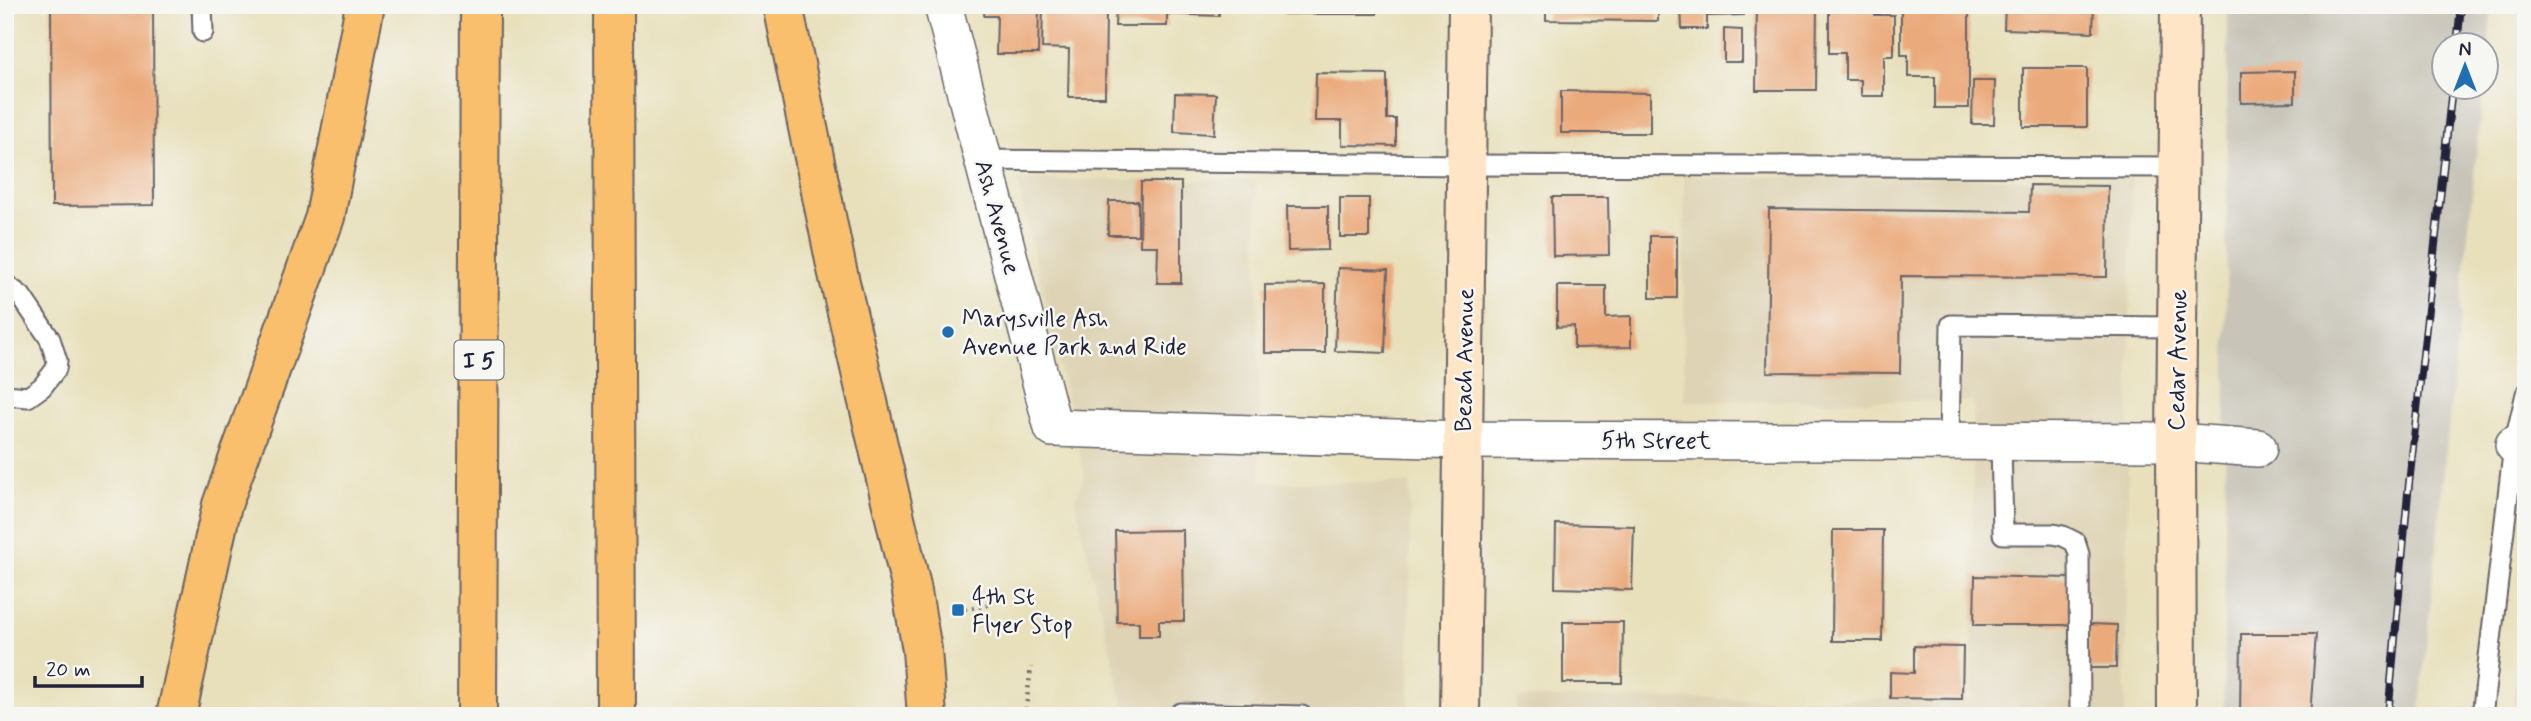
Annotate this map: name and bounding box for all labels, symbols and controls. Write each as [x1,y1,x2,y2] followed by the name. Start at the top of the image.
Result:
[2430,32,2500,102] north arrow
[2459,38,2471,63] text: N
[966,157,1027,278] street label: Ash Avenue
[1449,288,1482,432] street label: Beach Avenue
[2162,289,2195,431] street label: Cedar Avenue
[962,304,1187,363] place label: Marysville Ash Avenue Park and Ride
[940,324,956,340] marker: Marysville Ash Avenue Park and Ride
[454,340,504,380] road number: I 5
[1601,426,1711,457] street label: 5th Street
[972,582,1073,641] place label: 4th St Flyer Stop
[950,602,966,618] marker: 4th St Flyer Stop
[35,644,142,688] scale bar
[46,656,91,684] text: 20 m

